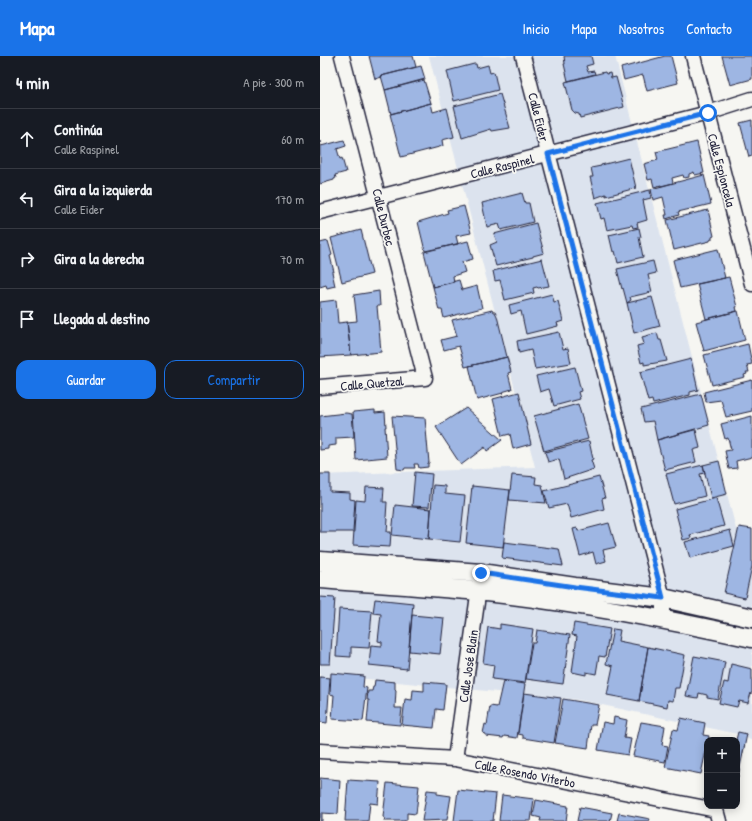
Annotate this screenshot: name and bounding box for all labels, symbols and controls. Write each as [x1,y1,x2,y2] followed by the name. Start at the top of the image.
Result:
[20,15,54,41] text: Mapa
[523,19,549,38] text: Inicio
[571,19,597,38] text: Mapa
[619,19,664,38] text: Nosotros
[686,19,732,38] text: Contacto
[16,71,49,94] text: 4 min
[243,73,304,91] text: A pie · 300 m
[524,91,554,143] street label: Calle Eider
[699,104,717,122] route start
[54,119,102,140] text: Continúa
[16,128,38,150] icon: ahead
[281,130,304,148] text: 60 m
[704,131,740,209] street label: Calle Espioncela
[54,140,119,158] text: Calle Raspinel
[468,149,536,183] street label: Calle Raspinel
[54,179,152,200] text: Gira a la izquierda
[368,187,400,247] street label: Calle Durbec
[16,188,38,210] icon: left
[275,190,304,208] text: 170 m
[54,200,104,218] text: Calle Eider
[16,248,38,270] icon: right
[54,248,144,269] text: Gira a la derecha
[280,250,304,268] text: 70 m
[16,308,38,330] icon: arrive
[54,308,150,329] text: Llegada al destino
[16,360,156,399] button: Guardar
[164,360,304,399] button: Compartir
[340,371,405,395] street label: Calle Quetzal
[472,564,490,582] route end
[454,628,482,703] street label: Calle José Blain
[704,737,740,809] map controls
[704,737,740,773] button: +
[473,754,577,792] street label: Calle Rosendo Viterbo
[704,773,740,809] button: −

